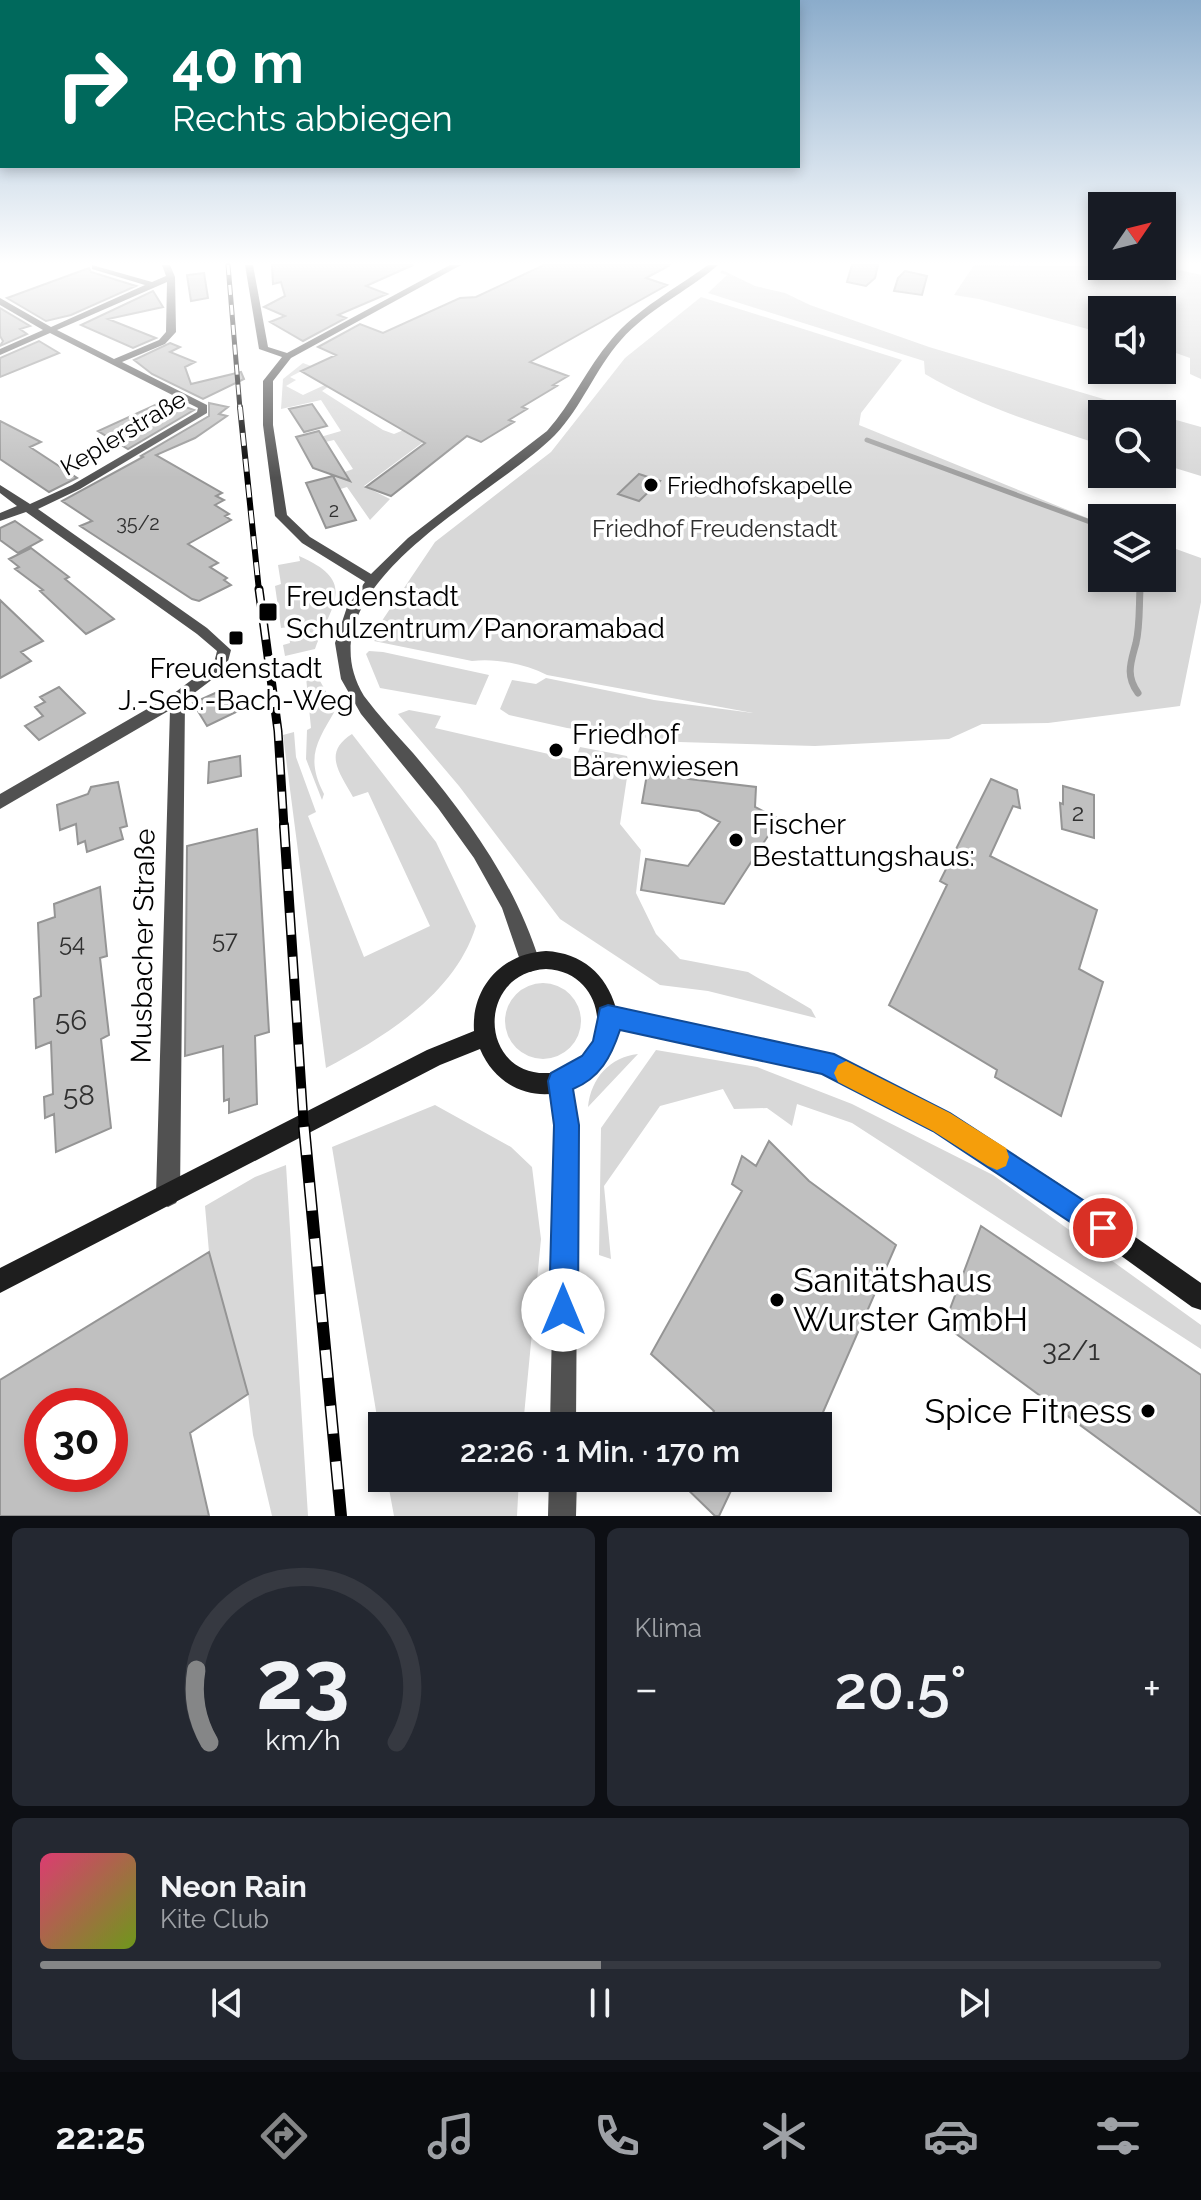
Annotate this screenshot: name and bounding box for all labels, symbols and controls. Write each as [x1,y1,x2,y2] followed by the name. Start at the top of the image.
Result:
[172,30,304,96] text: 40 m
[40,32,144,136] icon: right
[172,97,453,139] text: Rechts abbiegen
[1088,192,1176,280] north arrow
[1088,192,1176,592] map controls
[1088,296,1176,384] button: sound
[55,384,191,482] street label: Keplerstraße
[1088,400,1176,488] button: search
[667,471,852,500] place label: Friedhofskapelle
[642,476,660,494] marker: Friedhofskapelle
[329,498,339,522] house number: 2
[1088,504,1176,592] button: layers
[116,511,160,535] house number: 35/2
[592,514,838,543] park label: Friedhof Freudenstadt
[286,580,665,645] place label: Freudenstadt Schulzentrum/Panoramabad
[257,601,279,623] marker: Freudenstadt Schulzentrum/Panoramabad
[227,629,245,647] marker: Freudenstadt J.-Seb.-Bach-Weg
[118,652,354,717] place label: Freudenstadt J.-Seb.-Bach-Weg
[572,718,739,783] place label: Friedhof Bärenwiesen
[547,741,565,759] marker: Friedhof Bärenwiesen
[1072,798,1084,827] house number: 2
[752,808,975,873] place label: Fischer Bestattungshaus:
[124,828,162,1064] street label: Musbacher Straße
[727,831,745,849] marker: Fischer Bestattungshaus:
[212,925,238,954] house number: 57
[59,928,85,957] house number: 54
[55,1004,87,1037] house number: 56
[63,1079,95,1112] house number: 58
[1069,1194,1137,1262] pin
[1081,1206,1125,1250] icon: arrive
[793,1260,1028,1339] place label: Sanitätshaus Wurster GmbH
[521,1268,605,1352] position arrow
[768,1291,786,1309] marker: Sanitätshaus Wurster GmbH
[1042,1334,1100,1367] house number: 32/1
[24,1388,128,1492] speed limit sign: 30
[924,1391,1132,1431] place label: Spice Fitness
[1139,1402,1157,1420] marker: Spice Fitness
[460,1434,740,1469] text: 22:26 · 1 Min. · 170 m
[635,1613,702,1643] text: Klima
[257,1631,350,1728] text: 23
[834,1653,967,1723] text: 20.5°
[635,1663,658,1714] text: −
[1143,1663,1161,1714] text: +
[266,1723,341,1757] text: km/h
[160,1869,307,1904] text: Neon Rain
[160,1904,269,1934] text: Kite Club
[205,1981,249,2025] icon: previous
[578,1981,622,2025] icon: pause
[952,1981,996,2025] icon: next
[256,2108,312,2164] icon: directions
[423,2108,479,2164] icon: music
[589,2108,645,2164] icon: phone
[756,2108,812,2164] icon: climate
[923,2108,979,2164] icon: car
[1090,2108,1146,2164] icon: filters
[55,2115,145,2157] text: 22:25

